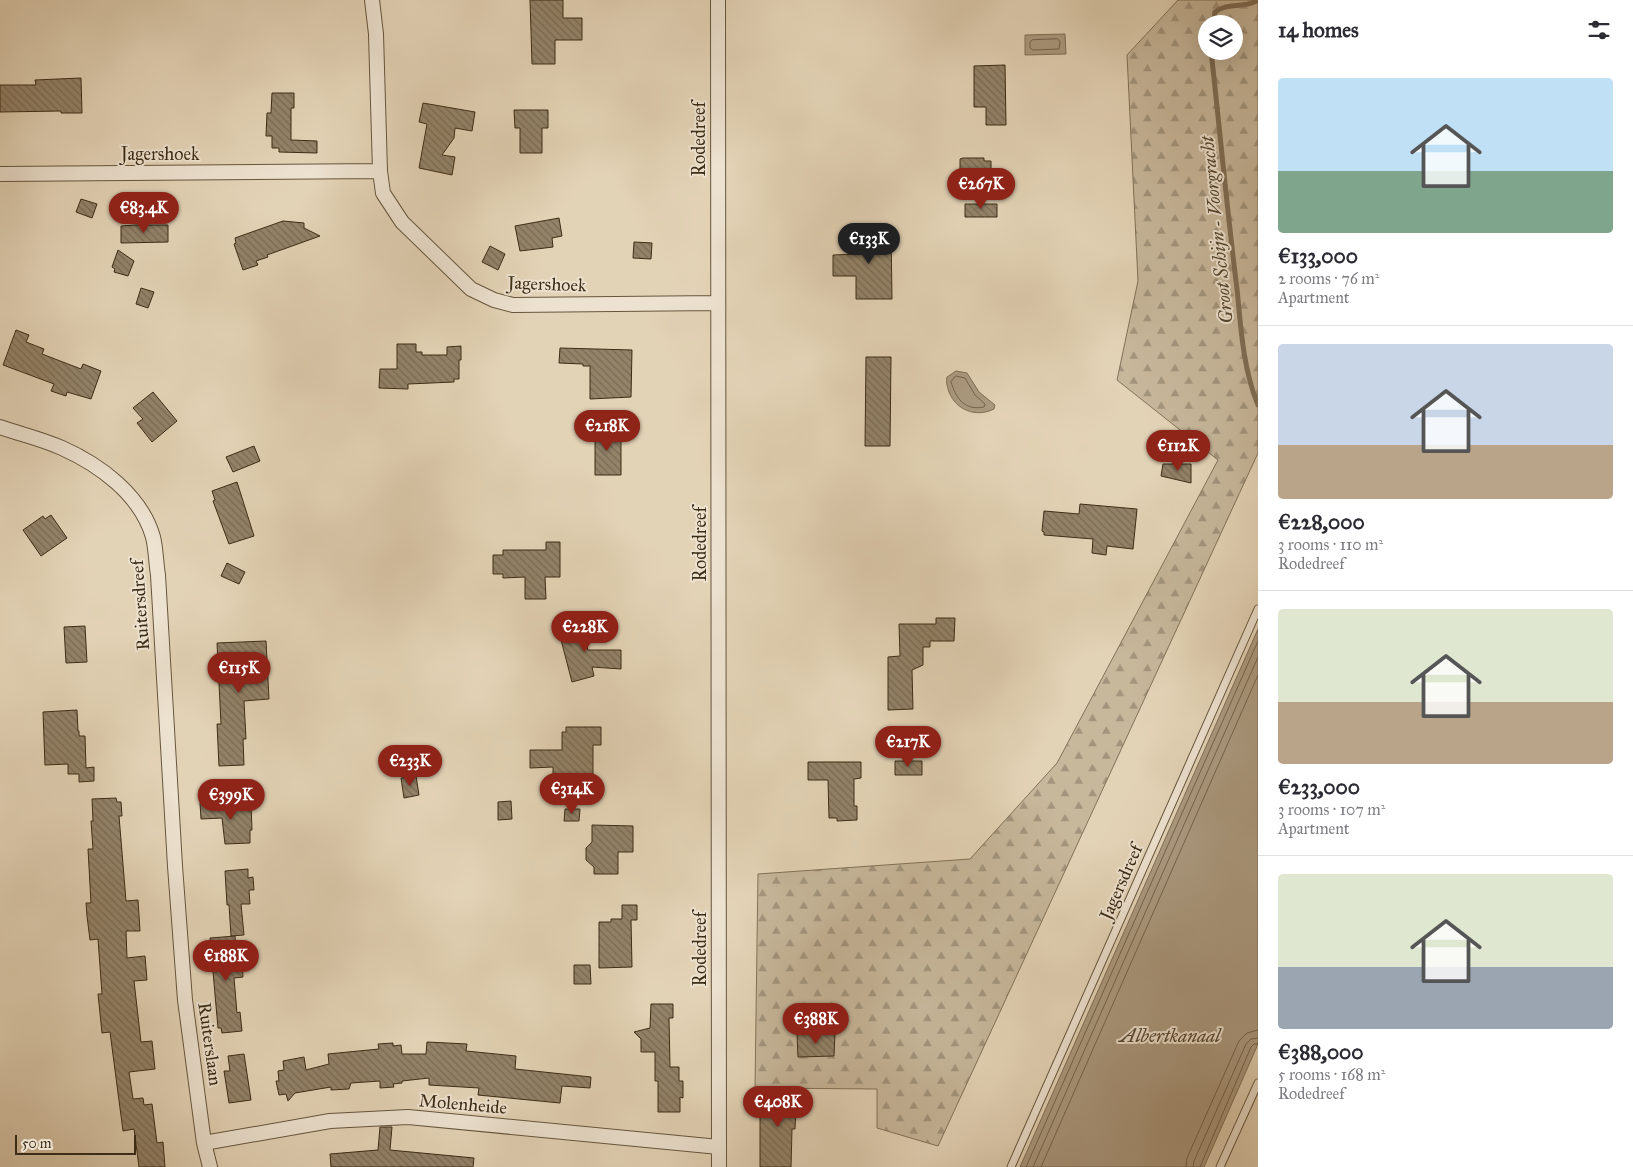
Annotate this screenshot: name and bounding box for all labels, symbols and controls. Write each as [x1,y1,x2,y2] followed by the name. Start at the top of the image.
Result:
[1198,15,1243,60] map controls
[1198,15,1243,60] button: layers
[1585,16,1613,44] icon: filters
[1278,17,1359,43] text: 14 homes
[688,99,710,176] street label: Rodedreef
[1401,111,1491,201] icon: home
[1195,134,1238,325] water label: Groot Schijn - Voorgracht
[119,143,200,166] street label: Jagershoek
[946,168,1016,210] pin: €267K
[958,174,1004,193] text: €267K
[103,192,185,234] pin: €83.4K
[120,198,168,217] text: €83.4K
[834,222,904,265] pin: €133K
[849,229,889,248] text: €133K
[1278,243,1358,269] text: €133,000
[1278,269,1379,288] text: 2 rooms · 76 m²
[505,272,587,297] street label: Jagershoek
[1278,288,1350,307] text: Apartment
[1401,376,1491,466] icon: home
[572,410,642,452] pin: €218K
[585,416,629,435] text: €218K
[1143,430,1213,472] pin: €112K
[1157,436,1199,455] text: €112K
[689,504,711,581] street label: Rodedreef
[1278,509,1365,535] text: €228,000
[1278,535,1383,554] text: 3 rooms · 110 m²
[1278,554,1345,573] text: Rodedreef
[126,556,154,651] street label: Ruitersdreef
[550,610,620,653] pin: €228K
[562,617,608,636] text: €228K
[1401,641,1491,731] icon: home
[204,652,274,694] pin: €115K
[218,658,260,677] text: €115K
[873,726,943,768] pin: €217K
[886,732,930,751] text: €217K
[375,744,445,787] pin: €233K
[389,751,431,770] text: €233K
[537,772,607,815] pin: €314K
[1278,774,1360,800] text: €233,000
[196,778,266,821] pin: €399K
[551,779,593,798] text: €314K
[209,785,253,804] text: €399K
[1278,800,1385,819] text: 3 rooms · 107 m²
[1278,819,1350,838] text: Apartment
[1094,838,1149,925] street label: Jagersdreef
[1401,906,1491,996] icon: home
[689,909,711,986] street label: Rodedreef
[191,940,261,982] pin: €188K
[204,946,248,965] text: €188K
[193,1001,227,1087] street label: Ruiterslaan
[781,1002,851,1045] pin: €388K
[794,1009,838,1028] text: €388K
[1118,1024,1222,1047] water label: Albertkanaal
[1278,1039,1364,1065] text: €388,000
[1278,1065,1385,1084] text: 5 rooms · 168 m²
[1278,1084,1345,1103] text: Rodedreef
[743,1086,813,1128] pin: €408K
[418,1089,508,1119] street label: Molenheide
[754,1092,802,1111] text: €408K
[15,1132,136,1155] scale bar
[22,1135,51,1152] text: 50 m

